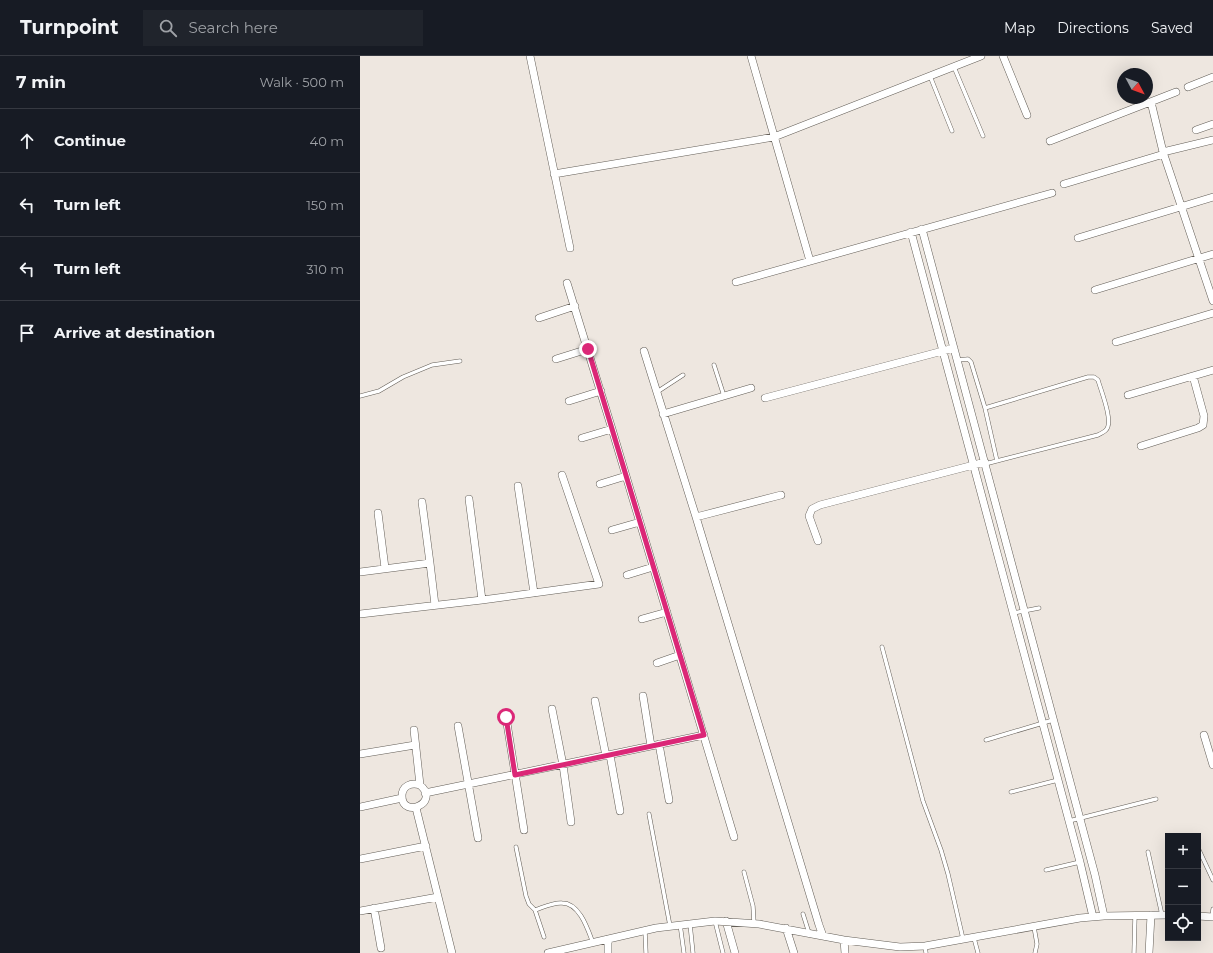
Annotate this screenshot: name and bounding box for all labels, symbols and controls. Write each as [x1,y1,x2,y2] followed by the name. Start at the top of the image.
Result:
[143,10,423,46] search box
[20,16,119,39] text: Turnpoint
[157,17,179,39] icon: search
[189,18,278,37] text: Search here
[1004,19,1035,37] text: Map
[1057,19,1129,37] text: Directions
[1151,19,1193,37] text: Saved
[1117,68,1153,104] north arrow
[16,72,66,92] text: 7 min
[259,74,344,90] text: Walk · 500 m
[16,130,38,152] icon: ahead
[54,131,126,150] text: Continue
[310,133,344,149] text: 40 m
[16,194,38,216] icon: left
[54,195,121,214] text: Turn left
[306,197,344,213] text: 150 m
[16,258,38,280] icon: left
[54,259,121,278] text: Turn left
[306,261,344,277] text: 310 m
[16,322,38,344] icon: arrive
[54,323,215,342] text: Arrive at destination
[579,340,597,358] route end
[497,708,515,726] route start
[1165,833,1201,941] map controls
[1165,833,1201,869] button: +
[1165,869,1201,905] button: −
[1165,905,1201,941] button: locate

